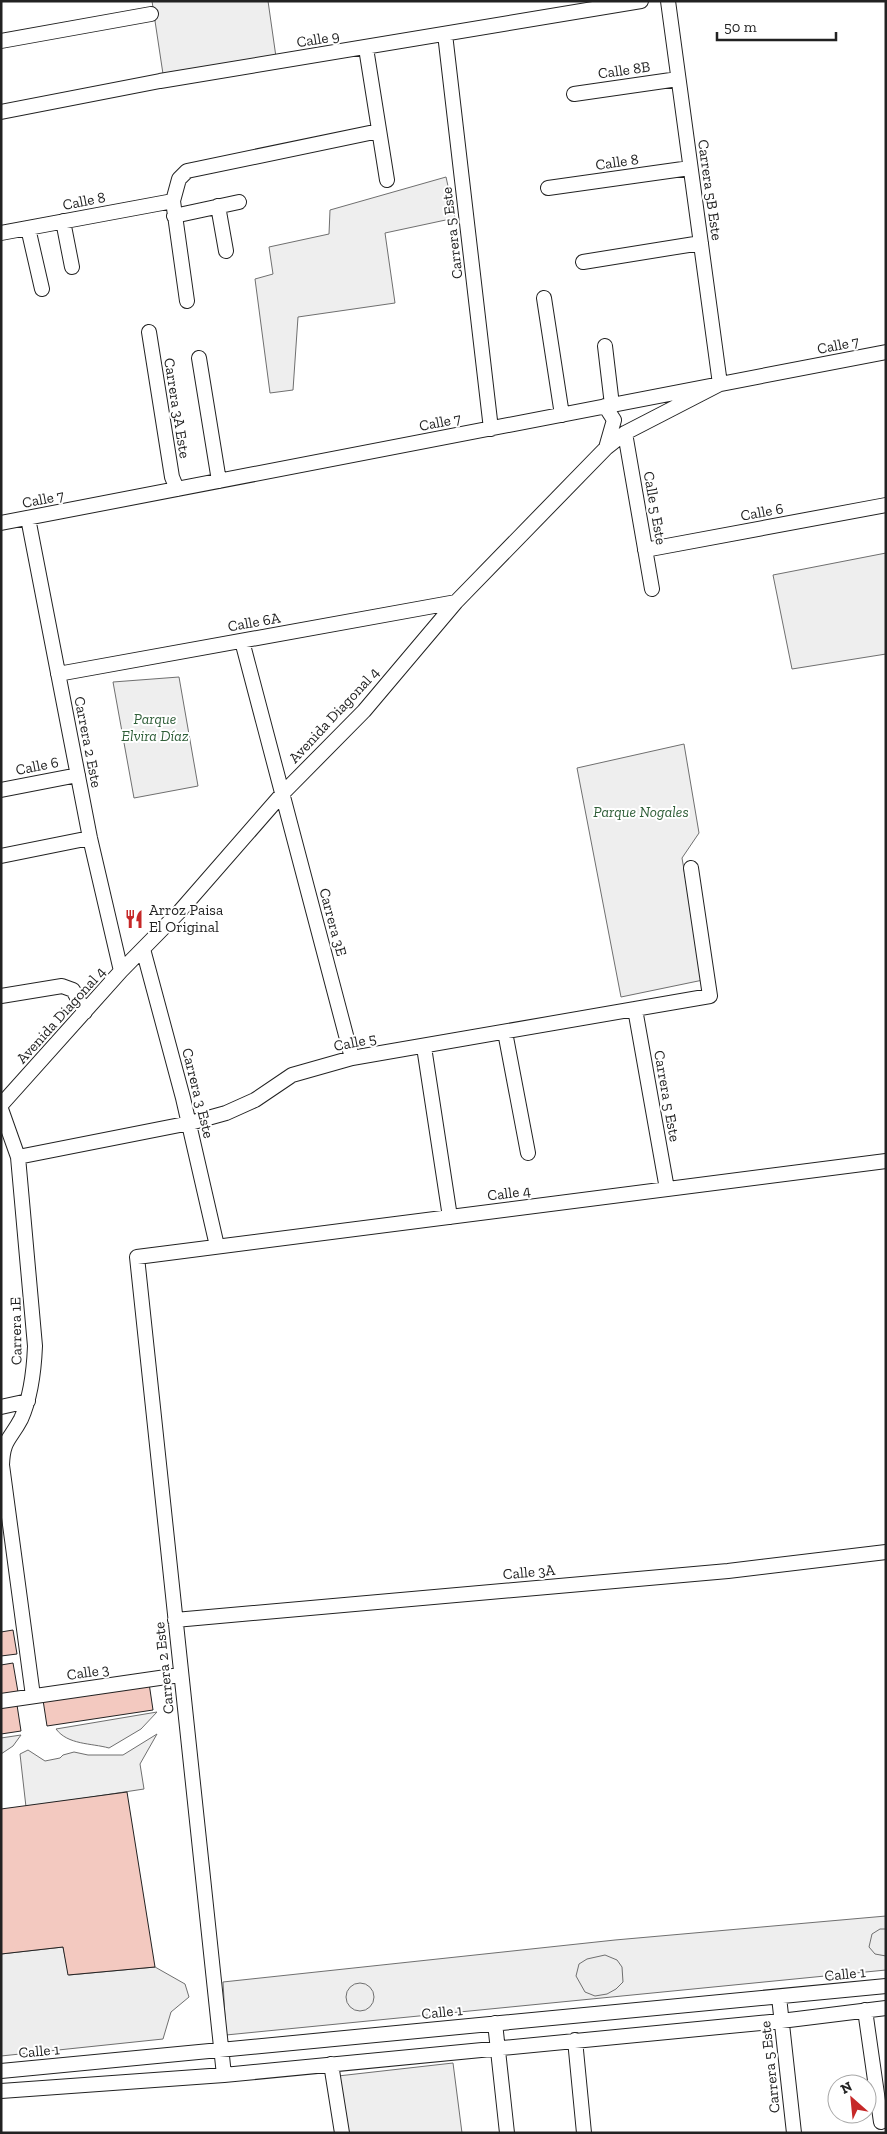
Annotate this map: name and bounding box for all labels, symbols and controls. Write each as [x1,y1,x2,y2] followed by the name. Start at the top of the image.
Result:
[717,10,836,42] scale bar
[724,18,757,36] text: 50 m
[295,27,341,51] street label: Calle 9
[597,57,651,83] street label: Calle 8B
[694,138,726,242] street label: Carrera 5B Este
[594,150,640,174] street label: Calle 8
[437,186,467,280] street label: Carrera 5 Este
[61,188,107,214] street label: Calle 8
[815,332,861,358] street label: Calle 7
[160,356,194,460] street label: Carrera 3A Este
[417,409,463,435] street label: Calle 7
[640,470,670,546] street label: Calle 5 Este
[20,486,66,512] street label: Calle 7
[739,499,785,525] street label: Calle 6
[226,608,282,635] street label: Calle 6A
[285,663,383,767] street label: Avenida Diagonal 4
[70,695,106,789] street label: Carrera 2 Este
[121,710,189,745] park label: Parque Elvira Díaz
[14,753,60,779] street label: Calle 6
[593,803,689,821] park label: Parque Nogales
[315,886,351,958] street label: Carrera 3E
[149,901,223,936] place label: Arroz Paisa El Original
[123,908,145,930] restaurant icon: Arroz Paisa El Original
[13,963,109,1067] street label: Avenida Diagonal 4
[332,1029,378,1055] street label: Calle 5
[178,1046,218,1140] street label: Carrera 3 Este
[650,1049,684,1143] street label: Carrera 5 Este
[486,1181,532,1205] street label: Calle 4
[6,1297,26,1365] street label: Carrera 1E
[502,1561,556,1583] street label: Calle 3A
[150,1621,178,1715] street label: Carrera 2 Este
[66,1660,110,1684] street label: Calle 3
[824,1963,867,1985] street label: Calle 1
[421,2001,464,2023] street label: Calle 1
[756,2020,784,2114] street label: Carrera 5 Este
[18,2040,60,2062] street label: Calle 1
[827,2074,877,2124] north arrow
[838,2078,855,2098] text: N

